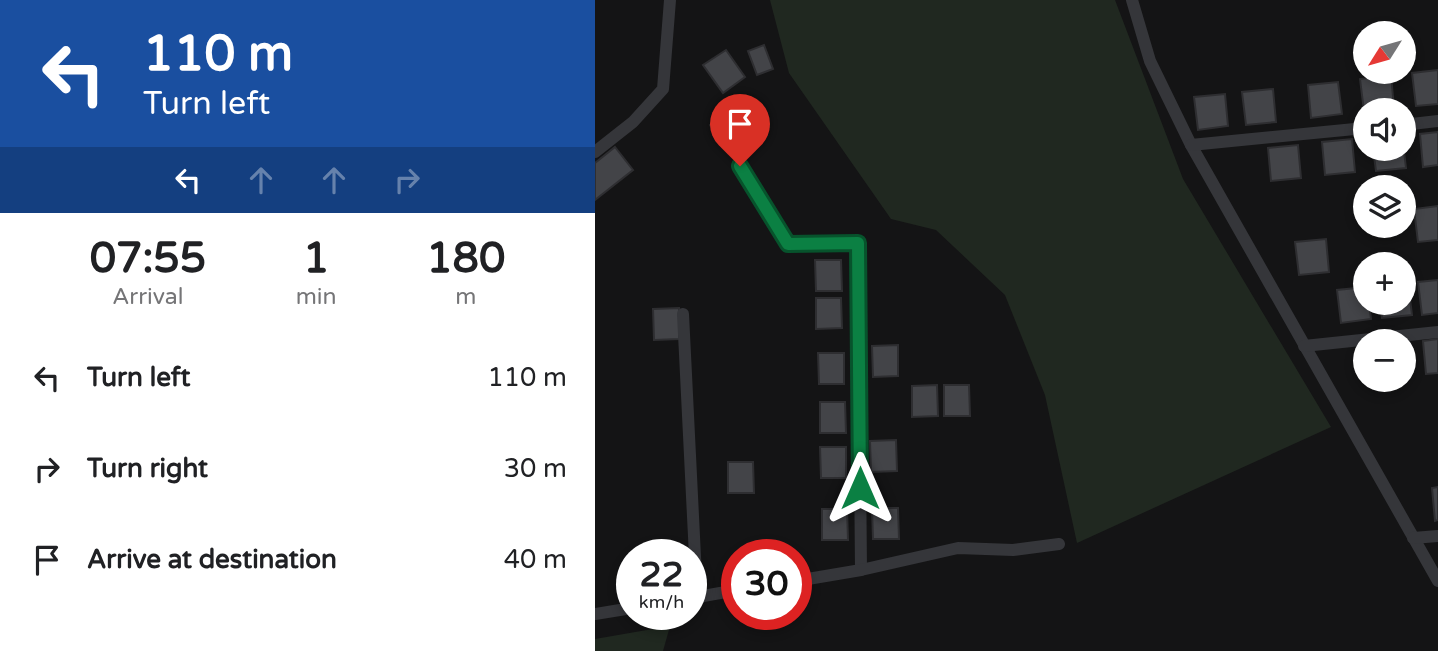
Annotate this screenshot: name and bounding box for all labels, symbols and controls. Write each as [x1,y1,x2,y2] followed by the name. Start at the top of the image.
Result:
[1353,21,1416,84] north arrow
[1353,21,1416,392] map controls
[143,25,293,84] text: 110 m
[28,28,119,119] icon: left
[143,85,270,123] text: Turn left
[710,94,770,166] pin
[1353,98,1416,161] button: sound
[721,105,759,143] icon: arrive
[169,161,207,199] icon: left
[242,161,280,199] icon: ahead
[315,161,353,199] icon: ahead
[388,161,426,199] icon: right
[1353,175,1416,238] button: layers
[90,233,206,284] text: 07:55
[303,233,329,284] text: 1
[426,233,505,284] text: 180
[1353,252,1416,315] button: +
[112,283,183,311] text: Arrival
[296,283,337,311] text: min
[455,283,476,311] text: m
[1353,329,1416,392] button: −
[28,359,66,397] icon: left
[87,362,190,393] text: Turn left
[487,362,567,393] text: 110 m
[28,450,66,488] icon: right
[823,451,897,525] position arrow
[87,453,208,484] text: Turn right
[504,453,567,484] text: 30 m
[721,539,812,630] speed limit sign: 30
[28,541,66,579] icon: arrive
[87,544,337,575] text: Arrive at destination
[504,544,567,575] text: 40 m
[640,554,683,596] text: 22
[639,591,684,613] text: km/h

